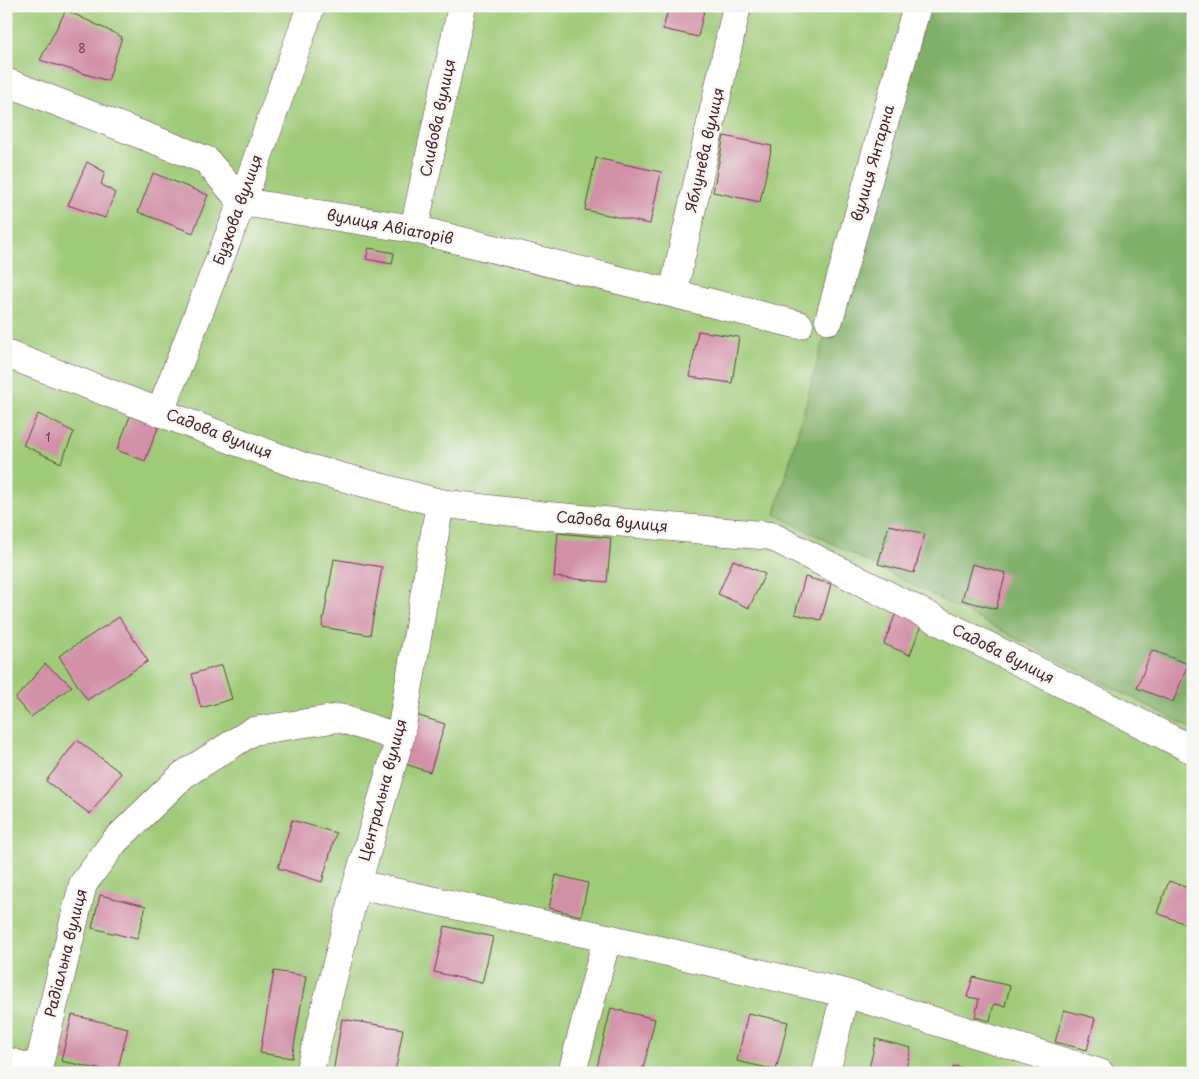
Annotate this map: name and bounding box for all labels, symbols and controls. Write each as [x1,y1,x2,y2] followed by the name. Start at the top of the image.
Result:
[78,39,86,57] house number: 8
[413,57,460,179] street label: Сливова вулиця
[678,85,729,214] street label: Яблунева вулиця
[844,101,899,224] street label: вулиця Янтарна
[206,151,267,268] street label: Бузкова вулиця
[325,202,456,249] street label: вулиця Авіаторів
[163,402,276,463] street label: Садова вулиця
[45,428,51,446] house number: 1
[555,504,669,537] street label: Садова вулиця
[949,617,1059,688] street label: Садова вулиця
[351,716,412,863] street label: Центральна вулиця
[37,886,92,1019] street label: Радіальна вулиця

